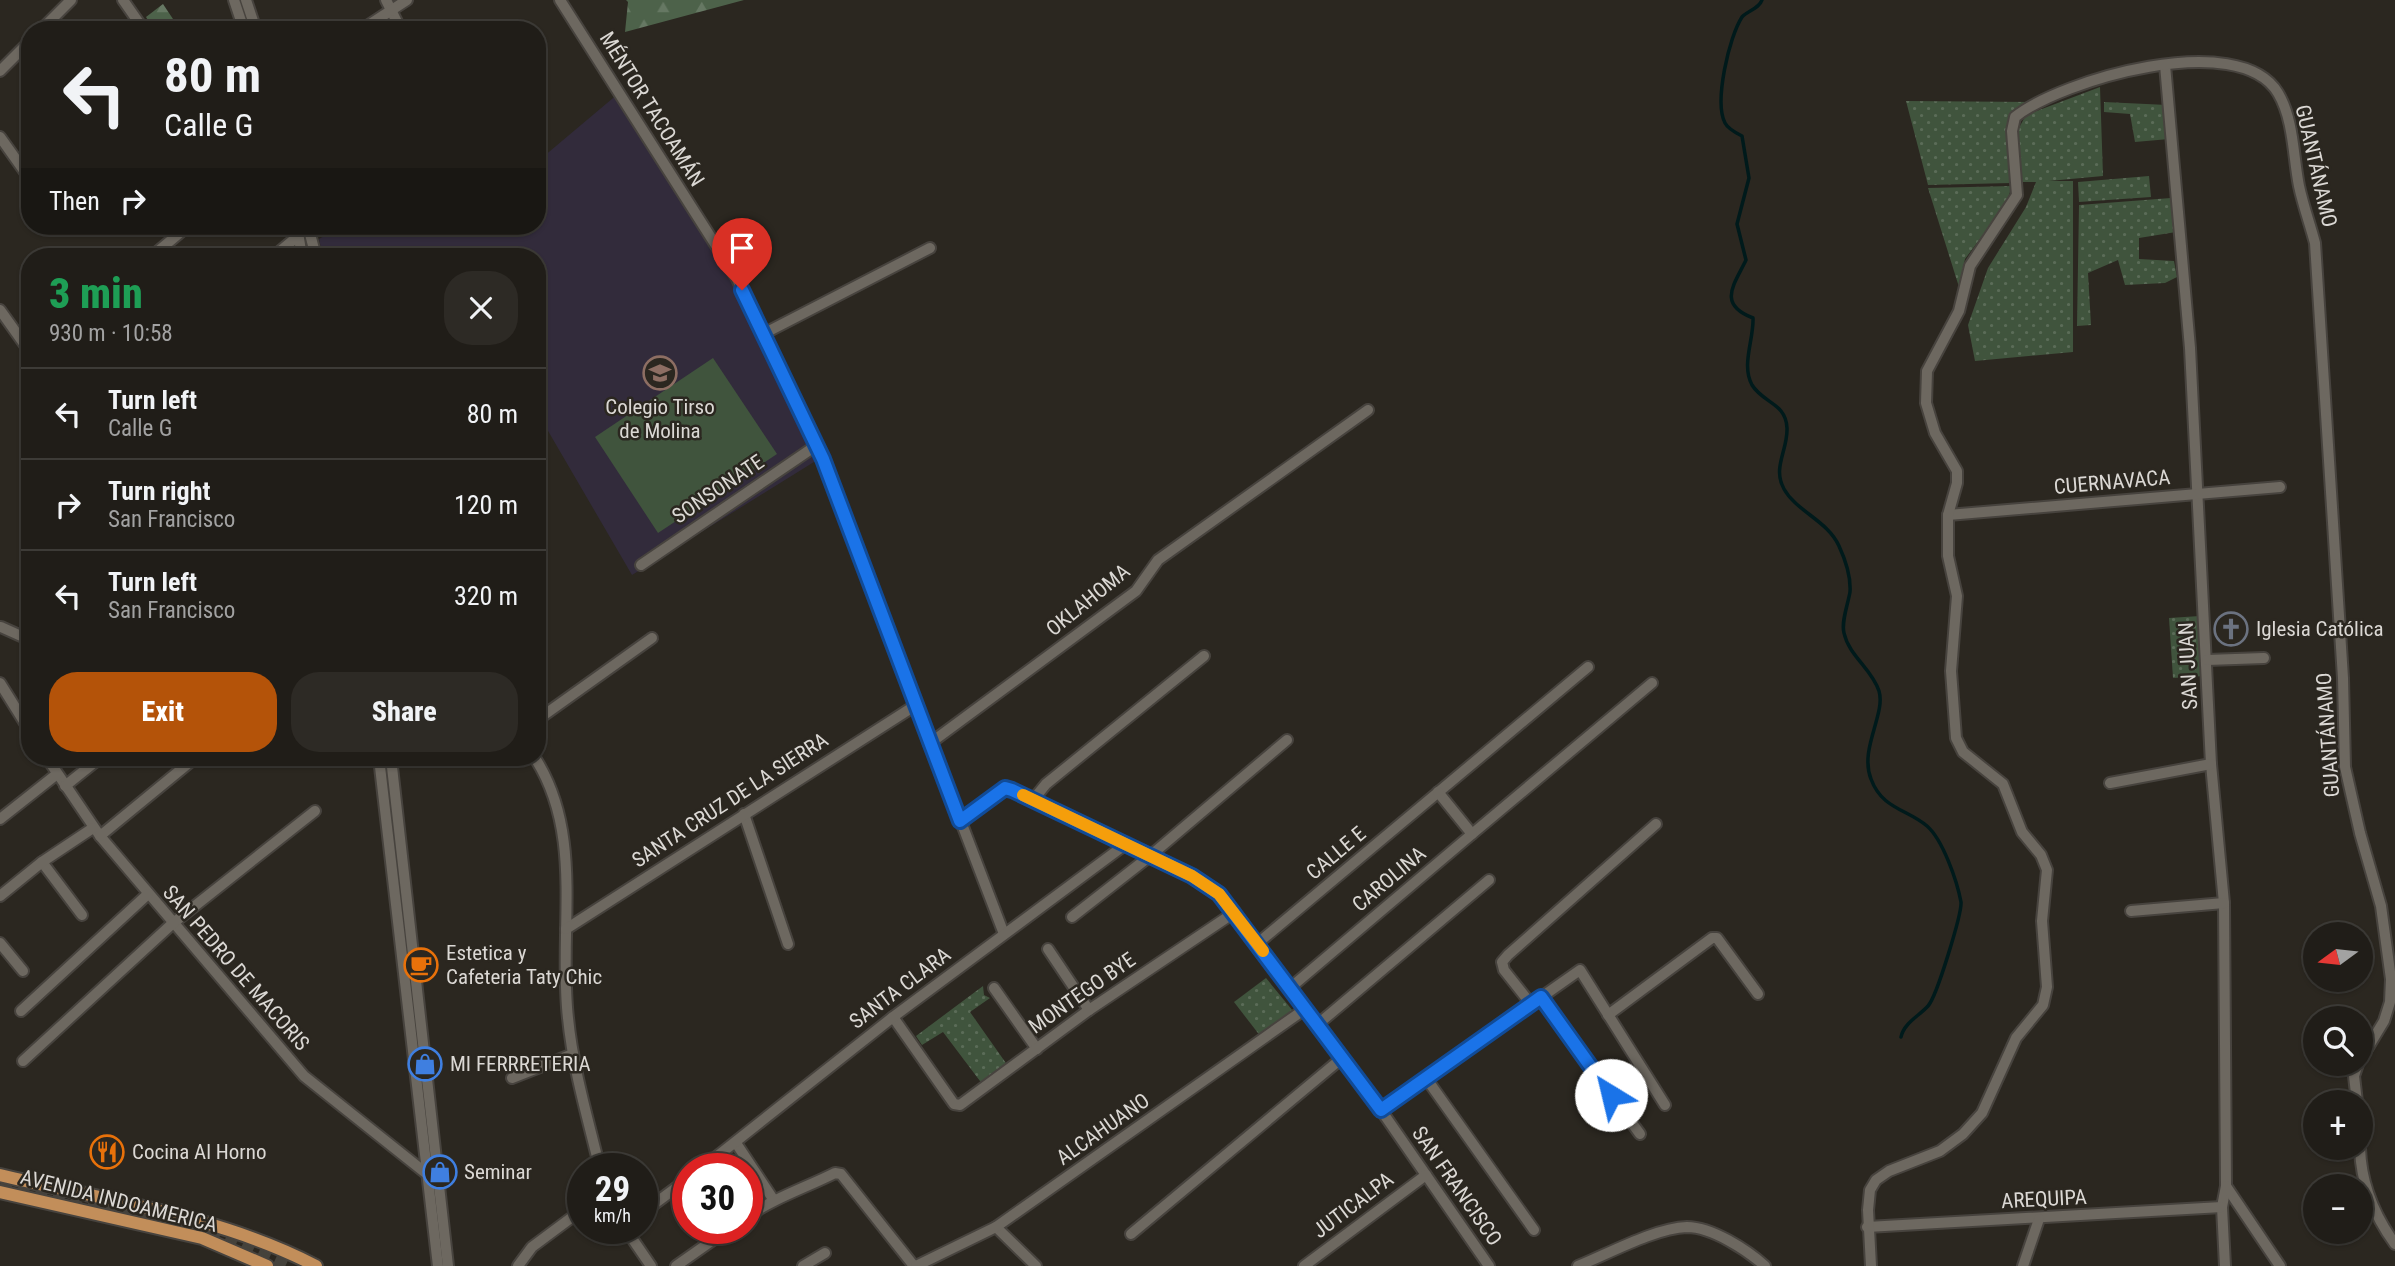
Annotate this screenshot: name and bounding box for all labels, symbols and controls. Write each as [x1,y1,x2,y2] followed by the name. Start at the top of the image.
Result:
[595,27,709,191] street label: MÉNTOR TACOAMÁN
[164,47,261,104] text: 80 m
[49,49,140,140] icon: left
[2290,102,2342,230] street label: GUANTÁNAMO
[164,106,253,144] text: Calle G
[114,182,152,220] icon: right
[49,186,100,216] text: Then
[712,218,772,290] pin
[723,229,761,267] icon: arrive
[49,269,143,318] text: 3 min
[444,271,518,345] button: close
[49,320,173,347] text: 930 m · 10:58
[641,354,679,392] school or university icon: Colegio Tirso de Molina
[108,385,197,415] text: Turn left
[49,395,87,433] icon: left
[605,395,715,443] place label: Colegio Tirso de Molina
[467,399,518,429] text: 80 m
[108,415,172,442] text: Calle G
[668,450,768,528] street label: SONSONATE
[2053,465,2171,499] street label: CUERNAVACA
[108,476,210,506] text: Turn right
[49,486,87,524] icon: right
[454,490,518,520] text: 120 m
[108,506,235,533] text: San Francisco
[1042,559,1134,641] street label: OKLAHOMA
[108,567,197,597] text: Turn left
[49,577,87,615] icon: left
[454,581,518,611] text: 320 m
[108,597,235,624] text: San Francisco
[2212,610,2250,648] church icon: Iglesia Católica
[2256,617,2383,641] place label: Iglesia Católica
[2174,622,2202,710] street label: SAN JUAN
[49,672,277,752] button: Exit
[291,672,518,752] button: Share
[2312,672,2344,798] street label: GUANTÁNAMO
[628,728,832,872] street label: SANTA CRUZ DE LA SIERRA
[1302,821,1370,885] street label: CALLE E
[1347,841,1431,917] street label: CAROLINA
[158,881,314,1055] street label: SAN PEDRO DE MACORIS
[2303,922,2373,992] north arrow
[2303,922,2373,1244] map controls
[446,941,602,989] place label: Estetica y Cafeteria Taty Chic
[845,942,955,1034] street label: SANTA CLARA
[402,946,440,984] cafe icon: Estetica y Cafeteria Taty Chic
[1024,947,1140,1039] street label: MONTEGO BYE
[2303,1006,2373,1076] button: search
[406,1045,444,1083] shop icon: MI FERRRETERIA
[450,1052,591,1076] place label: MI FERRRETERIA
[1574,1058,1648,1132] position arrow
[1052,1088,1154,1170] street label: ALCAHUANO
[2303,1090,2373,1160] button: +
[1407,1122,1507,1250] street label: SAN FRANCISCO
[88,1133,126,1171] restaurant icon: Cocina Al Horno
[132,1140,266,1164] place label: Cocina Al Horno
[421,1153,459,1191] shop icon: Seminar
[672,1153,763,1244] speed limit sign: 30
[464,1160,532,1184] place label: Seminar
[18,1165,220,1237] street label: AVENIDA INDOAMERICA
[1308,1167,1398,1243] street label: JUTICALPA
[595,1169,630,1210] text: 29
[2303,1174,2373,1244] button: −
[2001,1185,2087,1213] street label: AREQUIPA
[594,1205,631,1226] text: km/h

